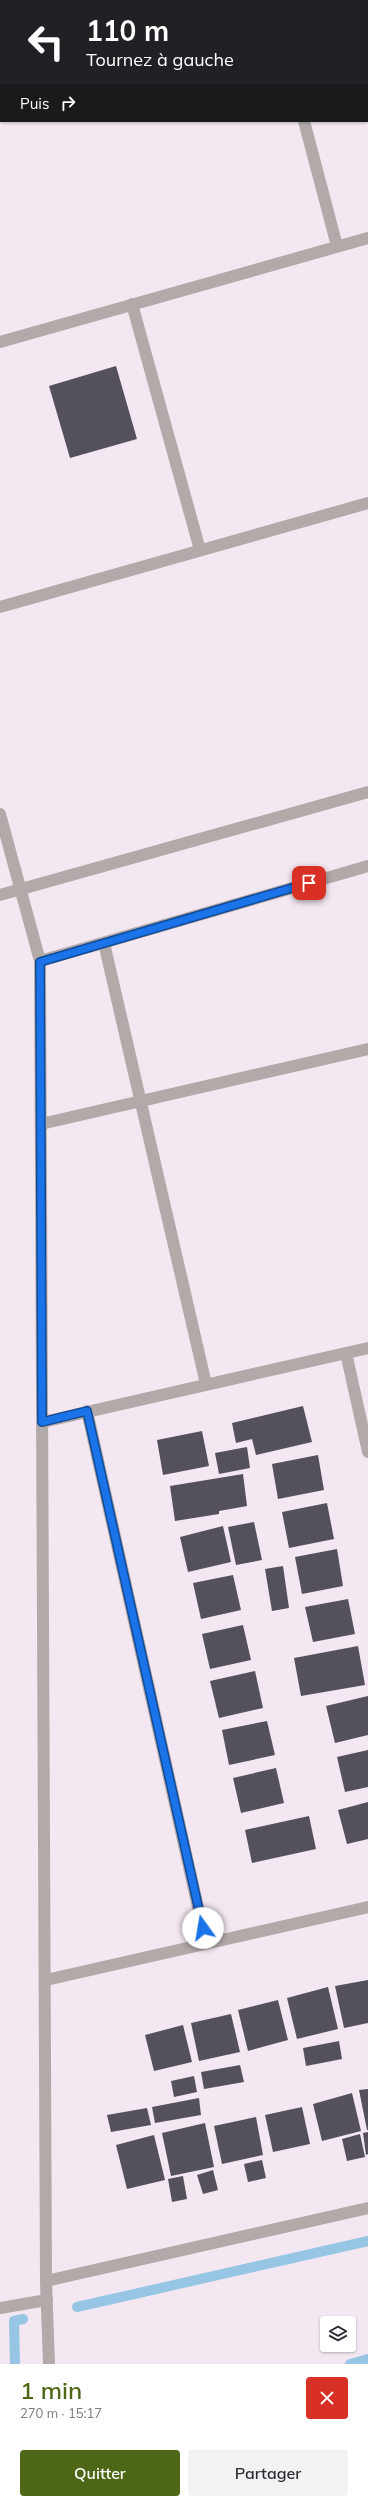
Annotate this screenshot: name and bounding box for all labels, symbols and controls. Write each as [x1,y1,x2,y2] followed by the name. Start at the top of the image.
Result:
[86,13,169,48] text: 110 m
[20,16,72,68] icon: left
[86,48,234,71] text: Tournez à gauche
[57,92,79,114] icon: right
[20,94,49,113] text: Puis
[292,866,326,900] pin
[298,872,320,894] icon: arrive
[182,1907,224,1949] position arrow
[320,2316,356,2352] map controls
[320,2316,356,2352] button: layers
[20,2375,82,2405] text: 1 min
[306,2377,348,2419] button: close
[20,2405,102,2421] text: 270 m · 15:17
[20,2450,180,2496] button: Quitter
[188,2450,348,2496] button: Partager

